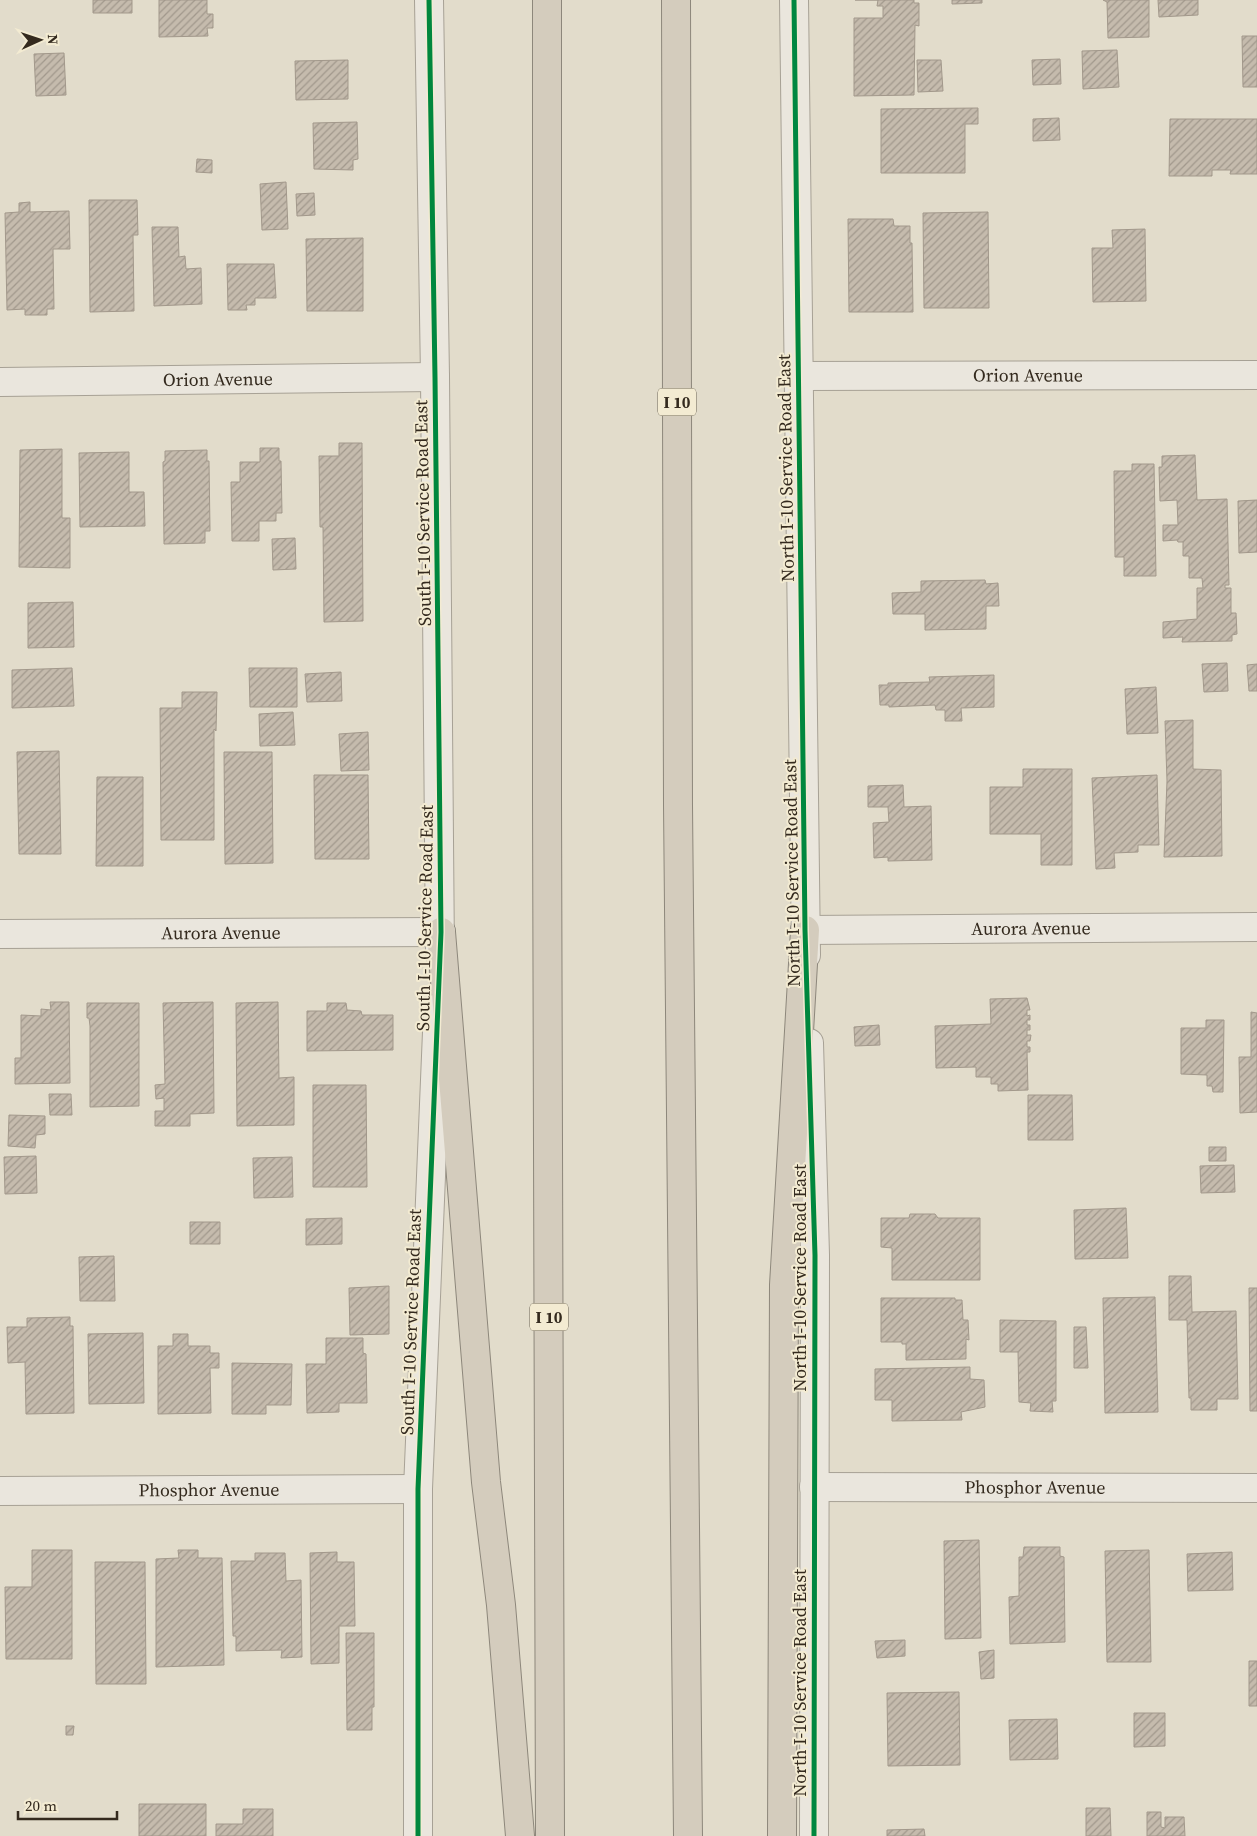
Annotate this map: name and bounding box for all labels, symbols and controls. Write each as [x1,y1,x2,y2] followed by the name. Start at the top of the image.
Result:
[15,15,65,65] north arrow
[43,34,63,45] text: N
[771,354,800,582] street label: North I-10 Service Road East
[973,362,1083,388] street label: Orion Avenue
[163,366,273,392] street label: Orion Avenue
[658,388,696,416] road number: I 10
[408,400,437,626] street label: South I-10 Service Road East
[777,759,806,987] street label: North I-10 Service Road East
[410,805,439,1031] street label: South I-10 Service Road East
[971,915,1091,941] street label: Aurora Avenue
[161,920,281,945] street label: Aurora Avenue
[787,1164,812,1392] street label: North I-10 Service Road East
[394,1208,427,1435] street label: South I-10 Service Road East
[530,1304,568,1330] road number: I 10
[964,1474,1106,1500] street label: Phosphor Avenue
[138,1477,280,1502] street label: Phosphor Avenue
[787,1569,812,1797] street label: North I-10 Service Road East
[18,1788,116,1820] scale bar
[25,1795,57,1816] text: 20 m

